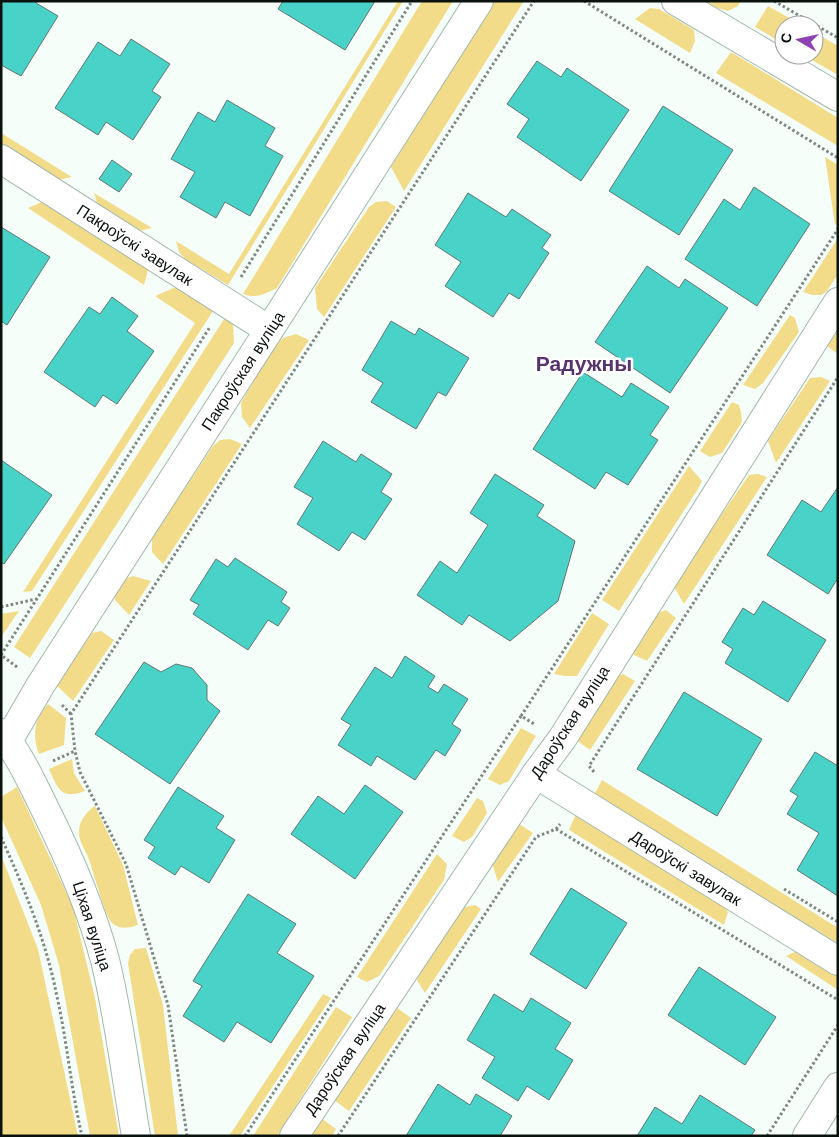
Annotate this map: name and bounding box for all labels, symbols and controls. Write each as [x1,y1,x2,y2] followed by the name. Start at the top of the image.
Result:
[774,15,824,65] north arrow
[777,32,795,44] text: С
[73,200,197,290] street label: Пакроўскі завулак
[197,308,289,434] street label: Пакроўская вуліца
[536,351,632,376] district label: Радужны
[526,662,614,782] street label: Дароўская вуліца
[627,826,746,910] street label: Дароўскі завулак
[69,879,115,973] street label: Ціхая вуліца
[301,999,389,1118] street label: Дароўская вуліца

